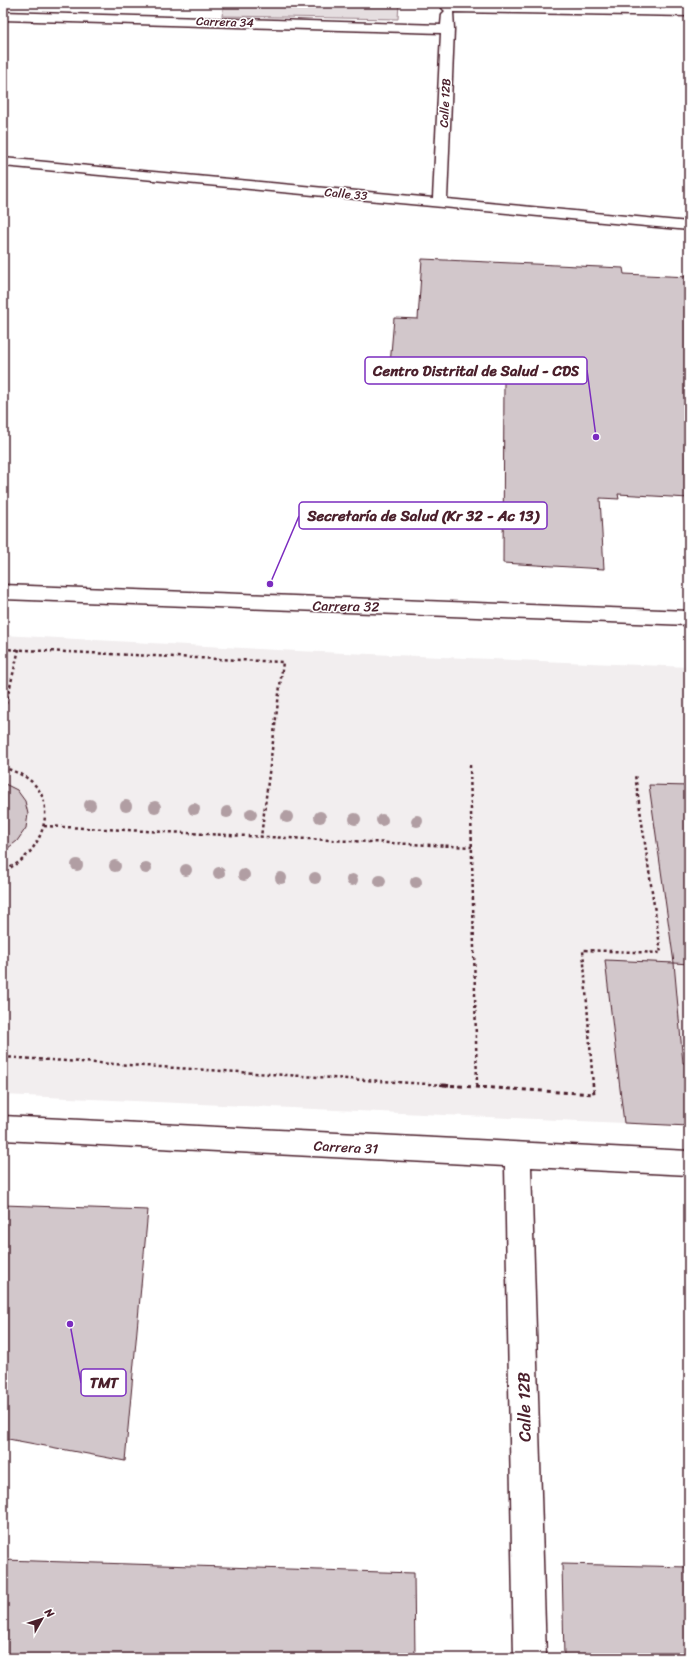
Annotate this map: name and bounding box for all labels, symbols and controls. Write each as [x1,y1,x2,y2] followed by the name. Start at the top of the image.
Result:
[196,10,255,34] street label: Carrera 34
[433,77,457,128] street label: Calle 12B
[324,181,369,207] street label: Calle 33
[365,357,587,384] callout: Centro Distrital de Salud - CDS
[372,358,580,384] text: Centro Distrital de Salud - CDS
[299,502,547,529] callout: Secretaría de Salud (Kr 32 - Ac 13)
[306,503,541,529] text: Secretaría de Salud (Kr 32 - Ac 13)
[312,593,380,620] street label: Carrera 32
[313,1133,379,1162] street label: Carrera 31
[81,1369,126,1396] callout: TMT
[90,1370,120,1396] text: TMT
[508,1372,540,1442] street label: Calle 12B
[22,1599,62,1639] north arrow
[39,1603,59,1622] text: N

